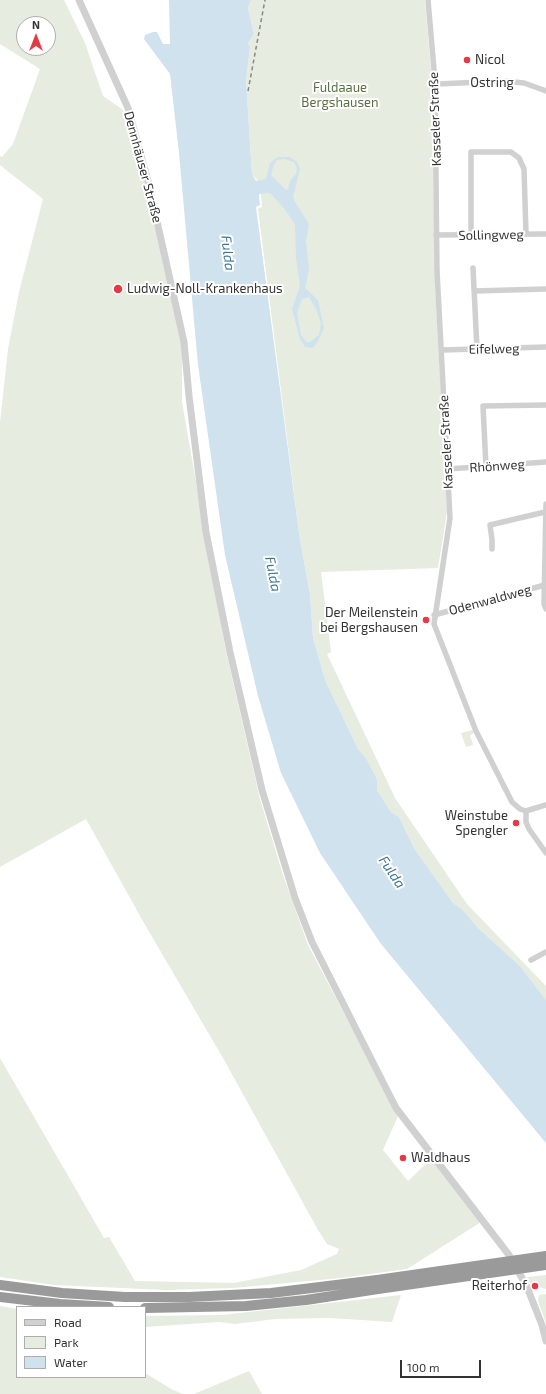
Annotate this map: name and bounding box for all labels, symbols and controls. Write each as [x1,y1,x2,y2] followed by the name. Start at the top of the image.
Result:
[16,16,56,56] north arrow
[32,18,40,31] text: N
[475,52,505,68] place label: Nicol
[462,55,472,65] marker: Nicol
[426,72,444,166] street label: Kasseler Straße
[470,75,514,91] street label: Ostring
[301,80,379,111] park label: Fuldaaue Bergshausen
[121,110,165,224] street label: Dennhäuser Straße
[458,227,524,243] street label: Sollingweg
[218,234,238,272] water label: Fulda
[127,281,283,297] place label: Ludwig-Noll-Krankenhaus
[112,283,124,295] marker: Ludwig-Noll-Krankenhaus
[468,341,520,357] street label: Eifelweg
[436,395,456,489] street label: Kasseler Straße
[469,456,525,476] street label: Rhönweg
[261,555,285,593] water label: Fulda
[447,582,533,618] street label: Odenwaldweg
[320,605,418,636] place label: Der Meilenstein bei Bergshausen
[421,615,431,625] marker: Der Meilenstein bei Bergshausen
[445,808,508,839] place label: Weinstube Spengler
[511,818,521,828] marker: Weinstube Spengler
[375,853,409,891] water label: Fulda
[411,1150,470,1166] place label: Waldhaus
[398,1153,408,1163] marker: Waldhaus
[472,1278,527,1294] place label: Reiterhof
[530,1281,540,1291] marker: Reiterhof
[16,1306,146,1378] legend
[54,1315,82,1329] text: Road
[54,1335,79,1349] text: Park
[402,1352,483,1378] scale bar
[54,1355,88,1369] text: Water
[407,1360,439,1374] text: 100 m

